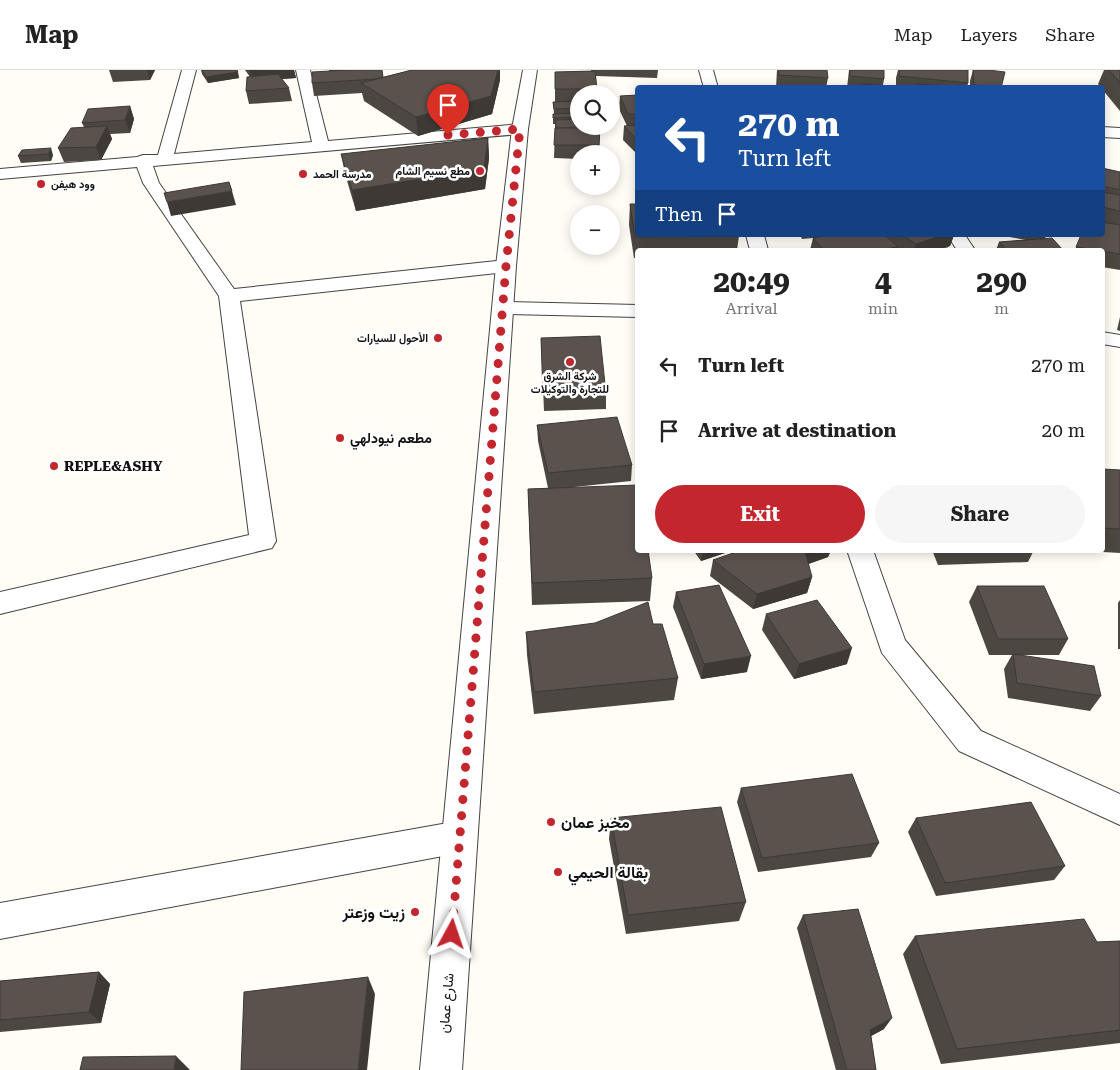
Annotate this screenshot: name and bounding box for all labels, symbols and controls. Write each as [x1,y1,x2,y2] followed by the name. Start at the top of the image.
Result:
[25,21,79,49] text: Map
[894,24,933,45] text: Map
[961,24,1017,45] text: Layers
[1045,24,1095,45] text: Share
[427,84,469,135] pin
[570,85,620,255] map controls
[570,85,620,135] button: search
[434,91,462,119] icon: arrive
[738,104,839,145] text: 270 m
[655,105,720,170] icon: left
[570,145,620,195] button: +
[738,146,831,171] text: Turn left
[395,165,470,179] place label: مطع نسيم الشام
[474,165,486,177] marker: مطع نسيم الشام
[297,168,309,180] marker: مدرسة الحمد
[313,168,371,181] place label: مدرسة الحمد
[35,178,47,190] marker: وود هيفن
[51,178,95,191] place label: وود هيفن
[713,200,741,228] icon: arrive
[655,203,703,226] text: Then
[570,205,620,255] button: −
[713,264,790,299] text: 20:49
[875,264,891,299] text: 4
[976,264,1027,299] text: 290
[726,299,778,318] text: Arrival
[868,299,898,318] text: min
[994,299,1009,318] text: m
[357,332,428,345] place label: الأحول للسيارات
[432,332,444,344] marker: الأحول للسيارات
[655,352,683,380] icon: left
[698,354,784,377] text: Turn left
[1031,354,1085,377] text: 270 m
[564,356,576,368] marker: شركة الشرق للتجارة والتوكيلات
[531,370,609,396] place label: شركة الشرق للتجارة والتوكيلات
[655,417,683,445] icon: arrive
[698,419,896,442] text: Arrive at destination
[1042,419,1085,442] text: 20 m
[350,430,432,450] place label: مطعم نيودلهي
[334,432,346,444] marker: مطعم نيودلهي
[64,458,163,474] place label: REPLE&ASHY
[48,460,60,472] marker: REPLE&ASHY
[655,485,865,543] button: Exit
[875,485,1085,543] button: Share
[561,813,630,833] place label: مخبز عمان
[545,816,557,828] marker: مخبز عمان
[568,863,648,886] place label: بقالة الحيمي
[552,866,564,878] marker: بقالة الحيمي
[341,903,405,923] place label: زيت وزعتر
[409,906,421,918] marker: زيت وزعتر
[425,907,477,959] position arrow
[435,972,460,1034] street label: شارع عمان

